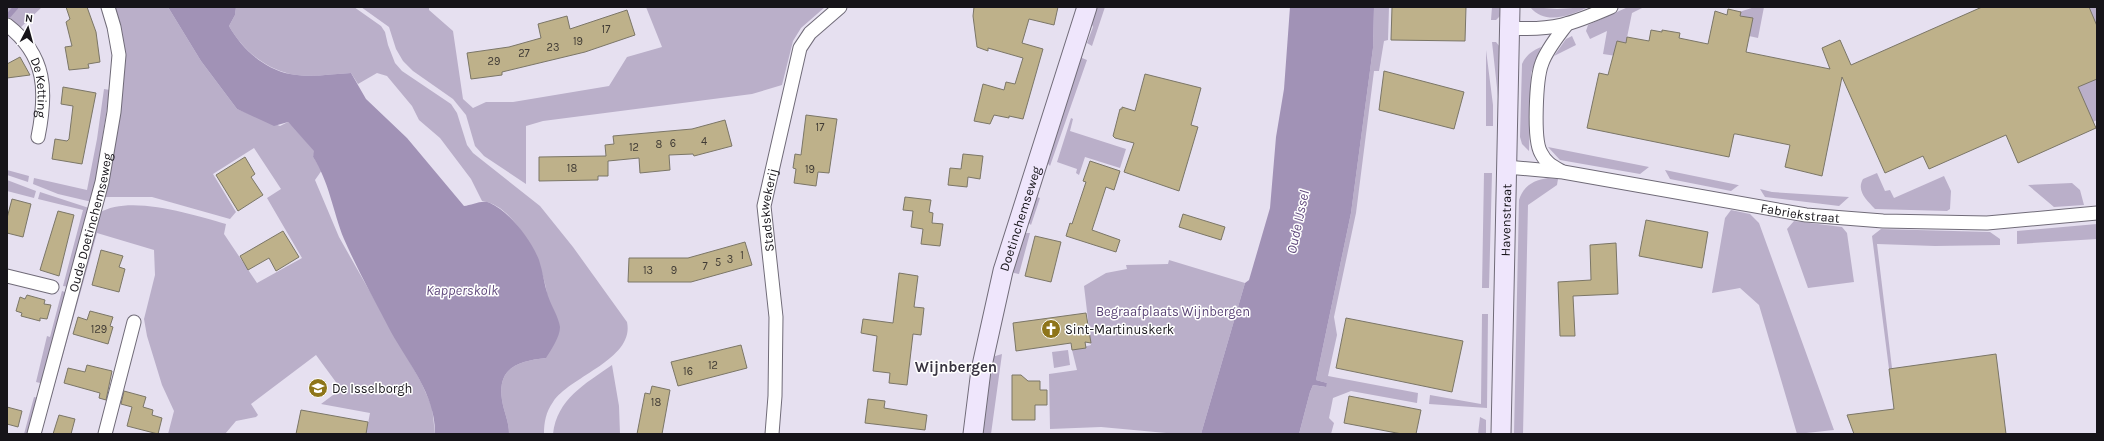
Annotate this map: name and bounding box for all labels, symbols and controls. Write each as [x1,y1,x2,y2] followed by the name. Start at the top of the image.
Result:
[8,8,48,48] north arrow
[24,12,34,25] text: N
[602,23,610,36] house number: 17
[573,35,583,48] house number: 19
[547,41,559,54] house number: 23
[518,47,530,60] house number: 27
[28,55,50,120] street label: De Ketting
[488,55,500,68] house number: 29
[816,121,824,134] house number: 17
[701,135,707,148] house number: 4
[670,137,676,150] house number: 6
[656,138,663,151] house number: 8
[629,141,639,154] house number: 12
[65,151,115,294] street label: Oude Doetinchemseweg
[567,162,577,175] house number: 18
[805,163,815,176] house number: 19
[996,163,1044,273] street label: Doetinchemseweg
[756,167,780,253] street label: Stadskwekerij
[1497,183,1514,257] street label: Havenstraat
[1283,188,1313,255] water label: Oude IJssel
[1760,200,1840,225] street label: Fabriekstraat
[740,249,744,262] house number: 1
[727,253,733,266] house number: 3
[715,256,721,269] house number: 5
[702,260,708,273] house number: 7
[643,264,653,277] house number: 13
[671,264,677,277] house number: 9
[426,282,499,299] water label: Kapperskolk
[1096,304,1250,319] park label: Begraafplaats Wijnbergen
[1040,318,1062,340] church icon: Sint-Martinuskerk
[1065,322,1174,337] place label: Sint-Martinuskerk
[91,323,107,336] house number: 129
[915,358,997,376] district label: Wijnbergen
[708,359,718,372] house number: 12
[683,365,693,378] house number: 16
[307,377,329,399] school or university icon: De Isselborgh
[332,381,412,396] place label: De Isselborgh
[651,396,661,409] house number: 18

